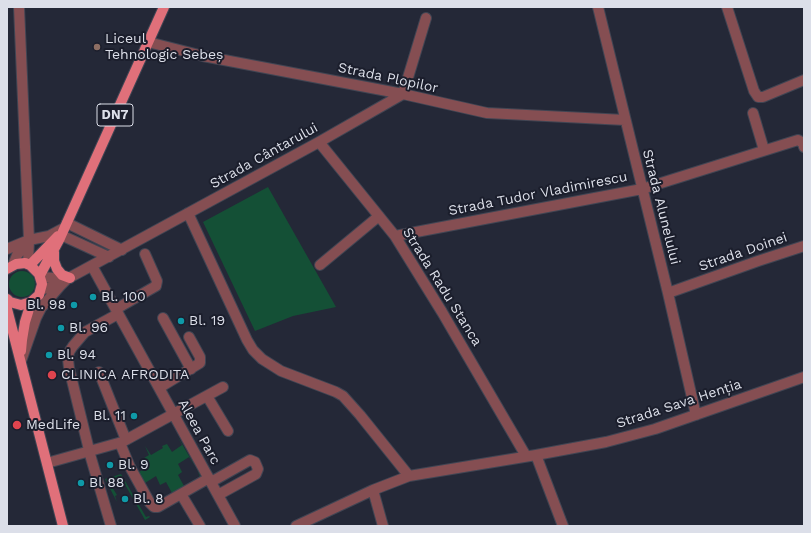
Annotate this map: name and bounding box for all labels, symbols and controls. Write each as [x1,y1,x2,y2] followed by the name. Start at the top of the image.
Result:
[105,31,223,64] place label: Liceul Tehnologic Sebeș
[92,42,102,52] marker: Liceul Tehnologic Sebeș
[336,59,440,97] street label: Strada Plopilor
[97,104,133,126] road number: DN7
[207,119,321,193] street label: Strada Cântarului
[639,148,683,266] street label: Strada Alunelului
[447,168,629,220] street label: Strada Tudor Vladimirescu
[399,225,485,349] street label: Strada Radu Stanca
[697,229,789,275] street label: Strada Doinei
[101,289,146,305] place label: Bl. 100
[88,292,98,302] marker: Bl. 100
[27,297,66,313] place label: Bl. 98
[69,300,79,310] marker: Bl. 98
[189,313,225,329] place label: Bl. 19
[176,316,186,326] marker: Bl. 19
[69,320,108,336] place label: Bl. 96
[56,323,66,333] marker: Bl. 96
[57,347,96,363] place label: Bl. 94
[44,350,54,360] marker: Bl. 94
[61,367,189,383] place label: CLINICA AFRODITA
[46,369,58,381] marker: CLINICA AFRODITA
[614,376,744,432] street label: Strada Sava Henția
[174,396,224,468] street label: Aleea Parc
[93,408,126,424] place label: Bl. 11
[129,411,139,421] marker: Bl. 11
[26,417,80,433] place label: MedLife
[11,419,23,431] marker: MedLife
[118,457,149,473] place label: Bl. 9
[105,460,115,470] marker: Bl. 9
[89,475,124,491] place label: Bl 88
[76,478,86,488] marker: Bl 88
[133,491,164,507] place label: Bl. 8
[120,494,130,504] marker: Bl. 8

